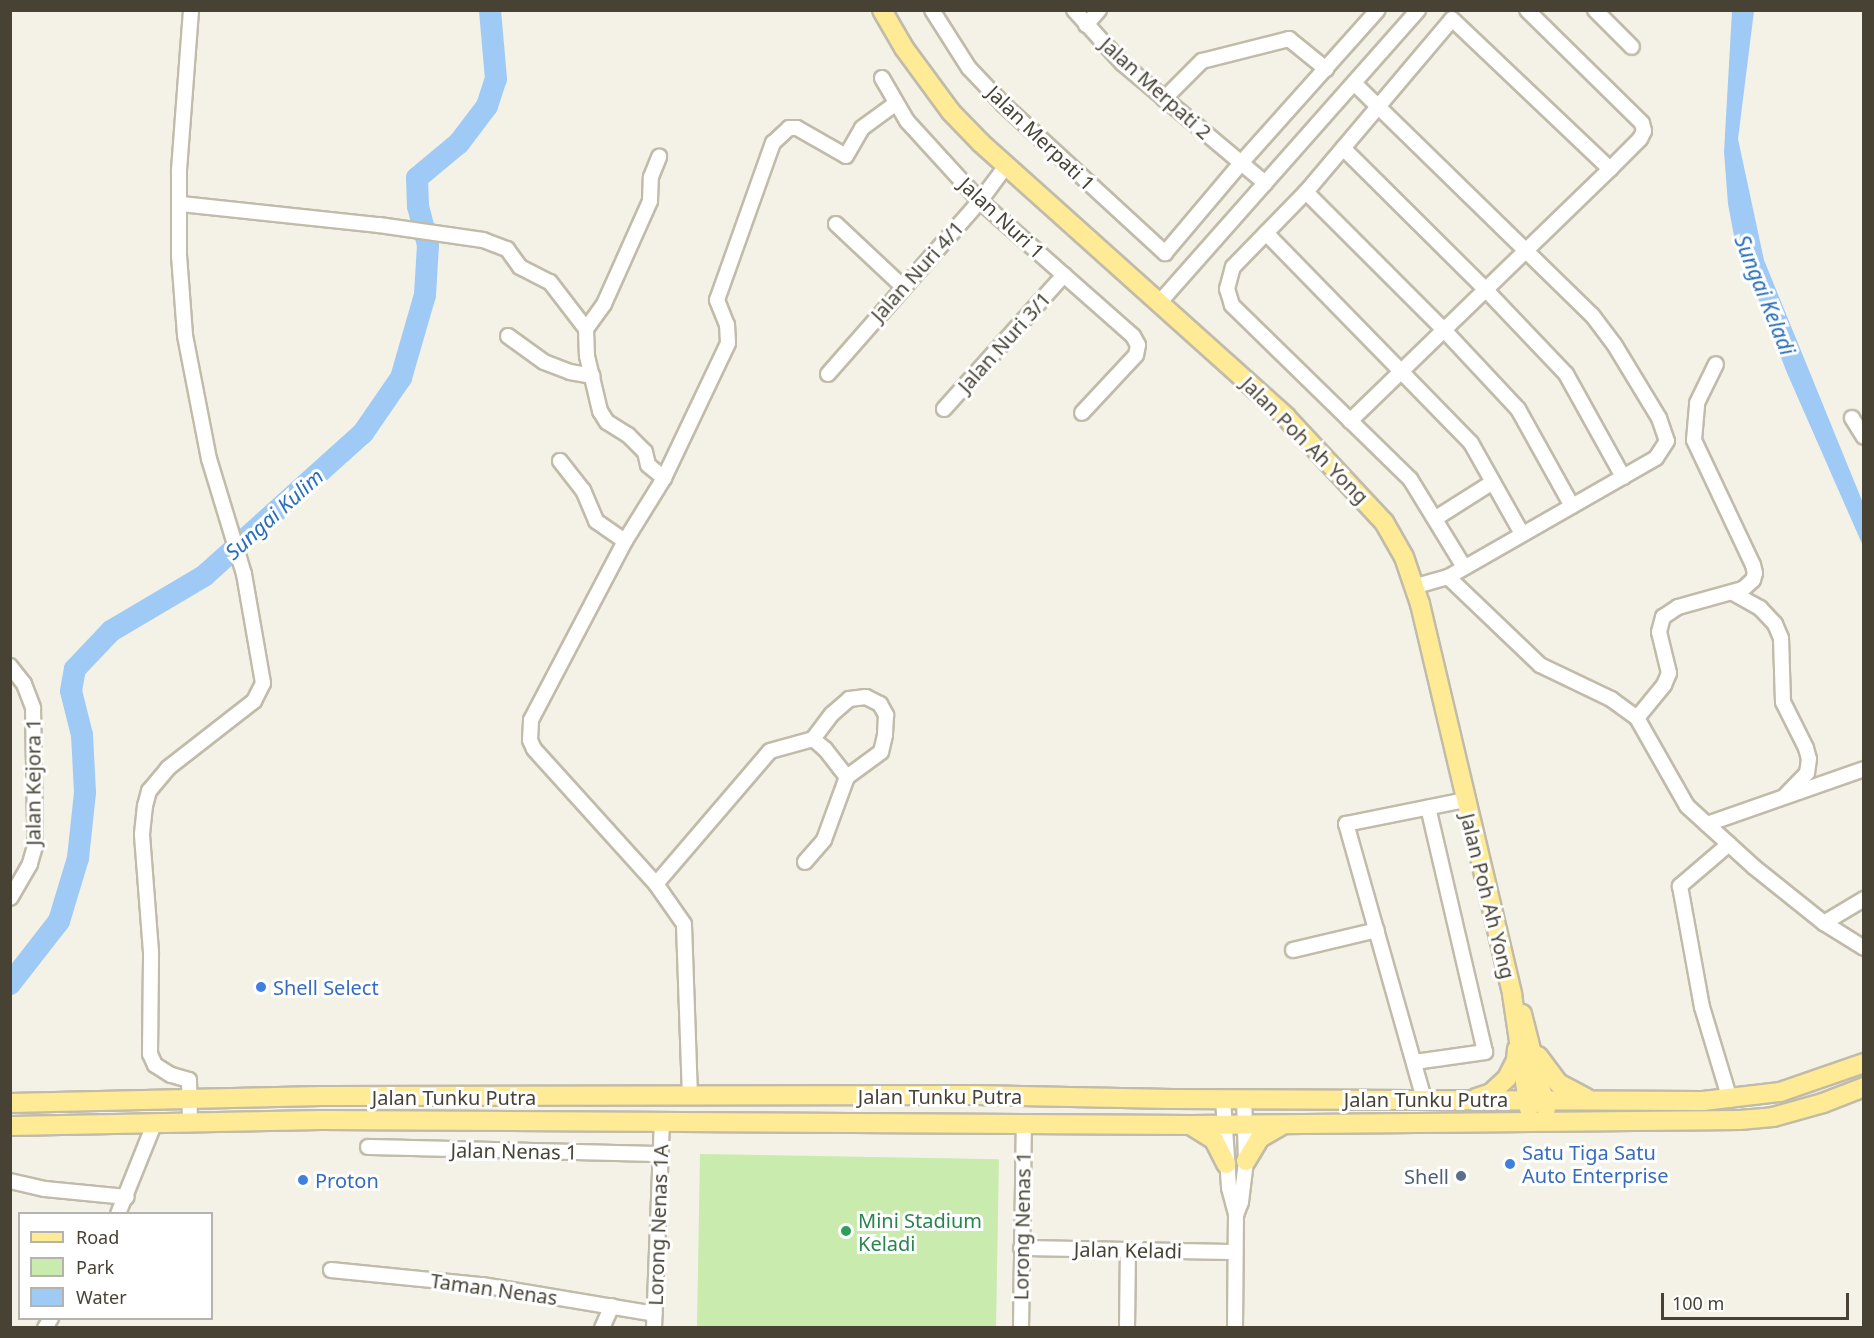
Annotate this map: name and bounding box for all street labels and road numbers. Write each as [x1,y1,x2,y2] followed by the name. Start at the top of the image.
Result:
[1096,32,1216,144] street label: Jalan Merpati 2
[982,80,1100,196] street label: Jalan Merpati 1
[954,172,1050,264] street label: Jalan Nuri 1
[866,216,968,326] street label: Jalan Nuri 4/1
[953,287,1055,397] street label: Jalan Nuri 3/1
[1236,371,1374,509] street label: Jalan Poh Ah Yong
[21,718,45,846] street label: Jalan Kejora 1
[1456,811,1520,981] street label: Jalan Poh Ah Yong
[858,1084,1022,1108] street label: Jalan Tunku Putra
[372,1085,536,1109] street label: Jalan Tunku Putra
[1344,1087,1508,1111] street label: Jalan Tunku Putra
[450,1138,578,1164] street label: Jalan Nenas 1
[643,1144,673,1306] street label: Lorong Nenas 1A
[1009,1151,1035,1301] street label: Lorong Nenas 1
[1074,1237,1182,1263] street label: Jalan Keladi
[429,1268,559,1310] street label: Taman Nenas

